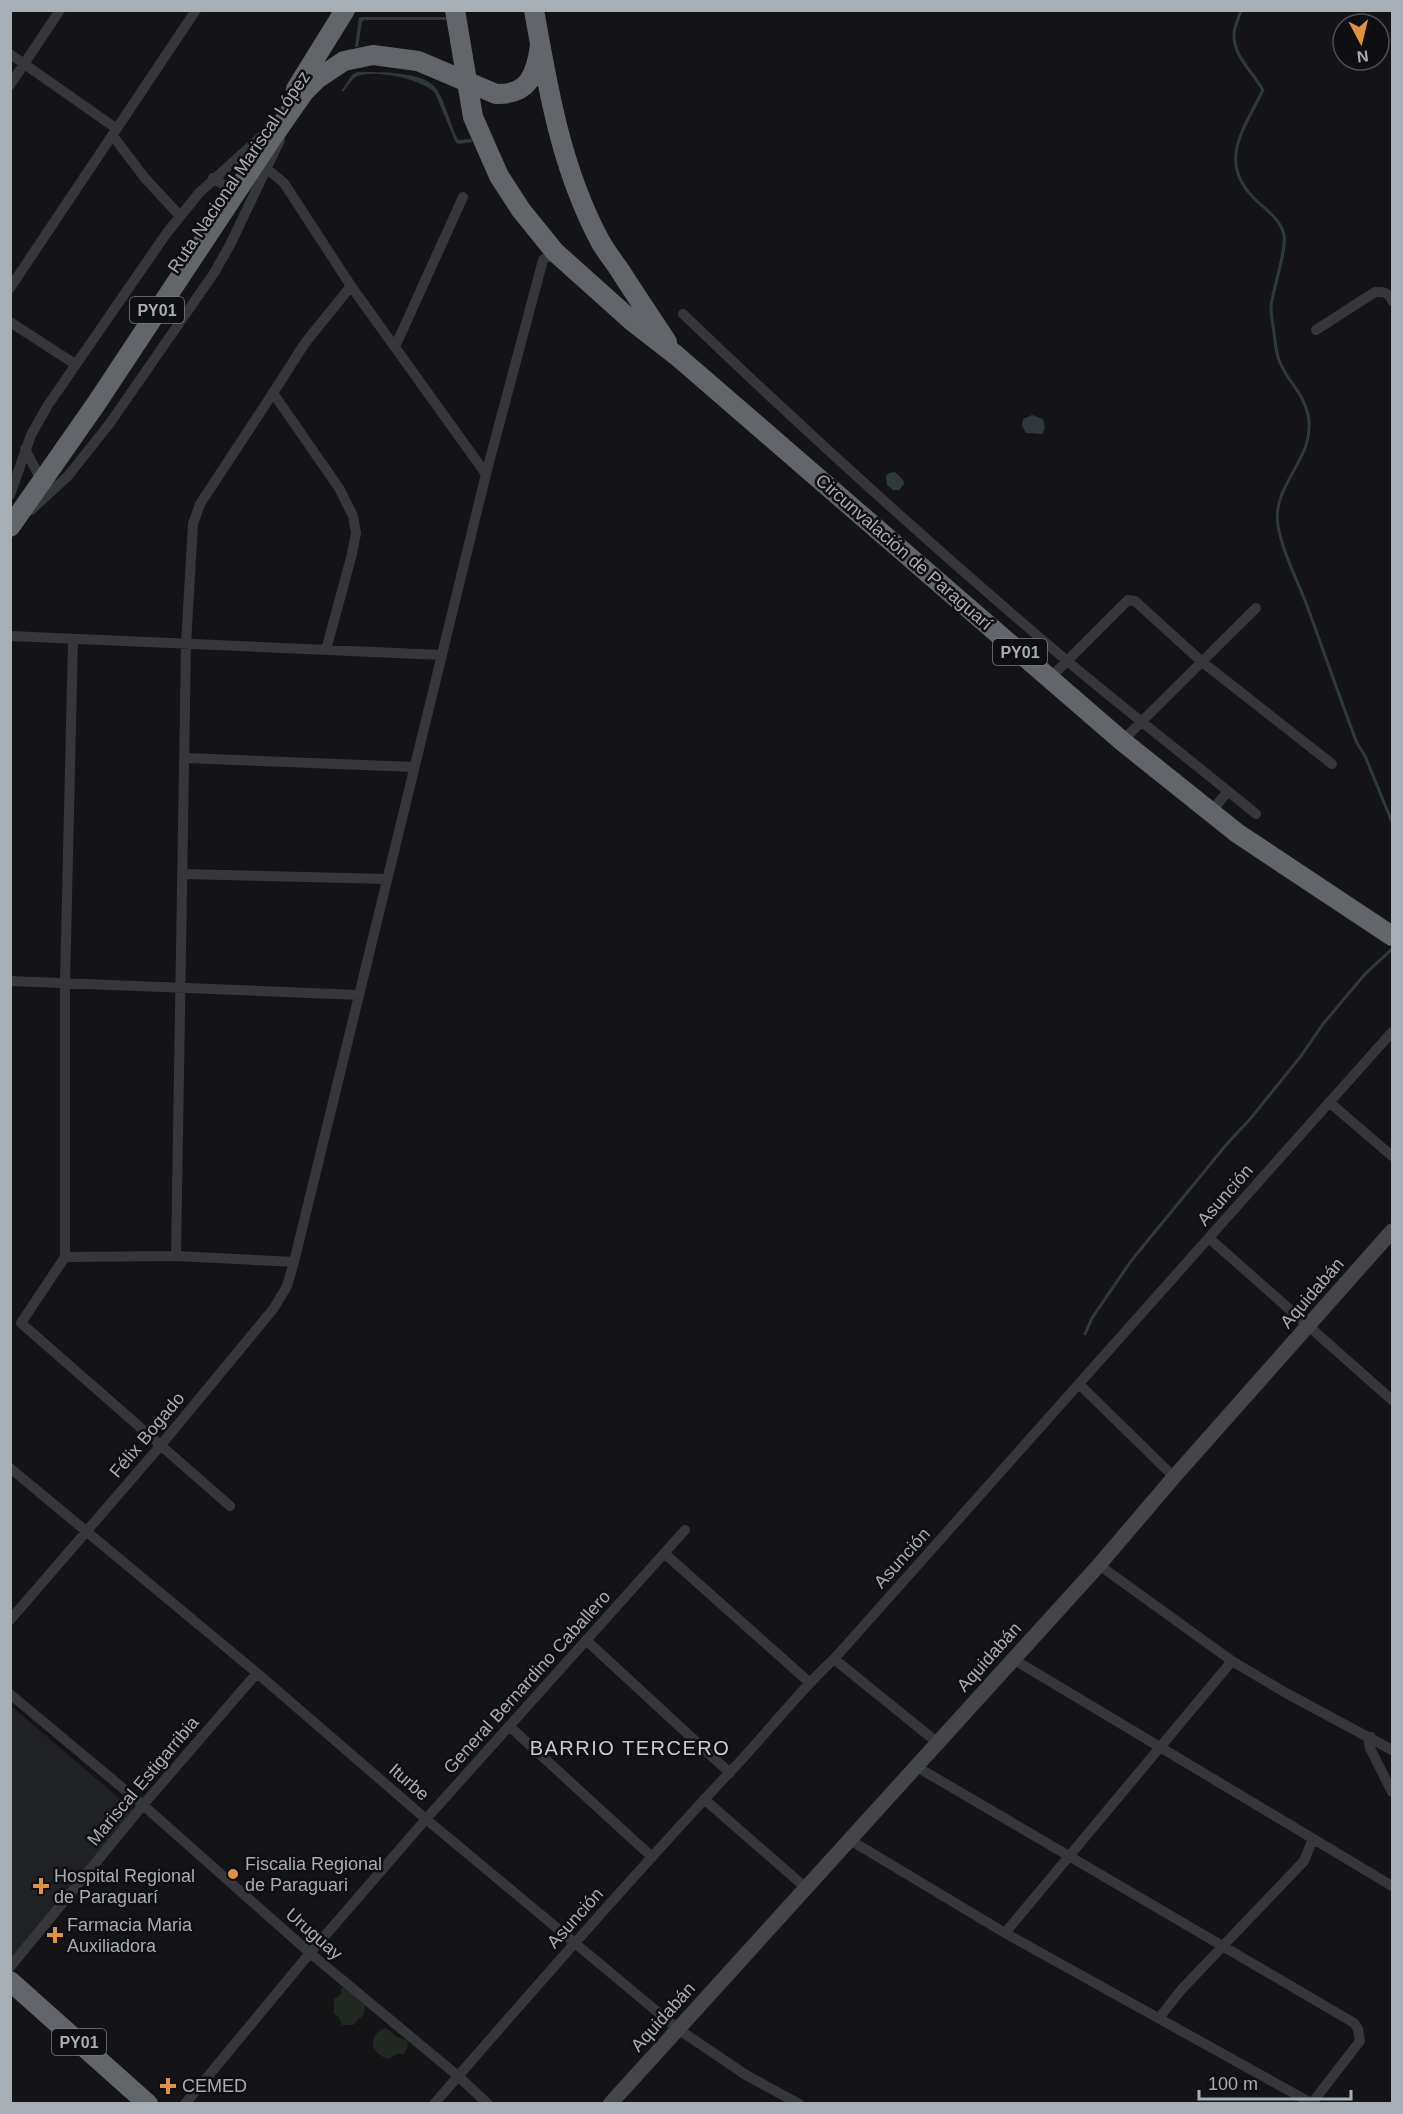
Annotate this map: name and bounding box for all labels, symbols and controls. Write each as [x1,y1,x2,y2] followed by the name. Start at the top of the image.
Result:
[1331,12,1391,72] north arrow
[1356,47,1370,66] text: N
[164,67,314,277] street label: Ruta Nacional Mariscal López
[130,297,184,323] road number: PY01
[812,470,996,634] street label: Circunvalación de Paraguarí
[993,639,1047,665] road number: PY01
[1193,1160,1257,1230] street label: Asunción
[1276,1254,1348,1332] street label: Aquidabán
[106,1388,188,1482] street label: Félix Bogado
[870,1524,934,1592] street label: Asunción
[440,1586,614,1778] street label: General Bernardino Caballero
[953,1618,1025,1696] street label: Aquidabán
[83,1712,203,1849] street label: Mariscal Estigarribia
[530,1737,730,1759] district label: BARRIO TERCERO
[385,1759,433,1805] street label: Iturbe
[245,1854,382,1895] place label: Fiscalia Regional de Paraguari
[54,1866,195,1907] place label: Hospital Regional de Paraguarí
[226,1867,240,1881] marker: Fiscalia Regional de Paraguari
[32,1877,50,1895] marker: Hospital Regional de Paraguarí
[543,1884,607,1952] street label: Asunción
[282,1904,346,1964] street label: Uruguay
[67,1915,193,1956] place label: Farmacia Maria Auxiliadora
[48,1928,62,1942] marker: Farmacia Maria Auxiliadora
[627,1978,699,2056] street label: Aquidabán
[52,2029,106,2055] road number: PY01
[1199,2063,1350,2101] scale bar
[1208,2074,1258,2094] text: 100 m
[182,2076,247,2096] place label: CEMED
[159,2077,177,2095] marker: CEMED

